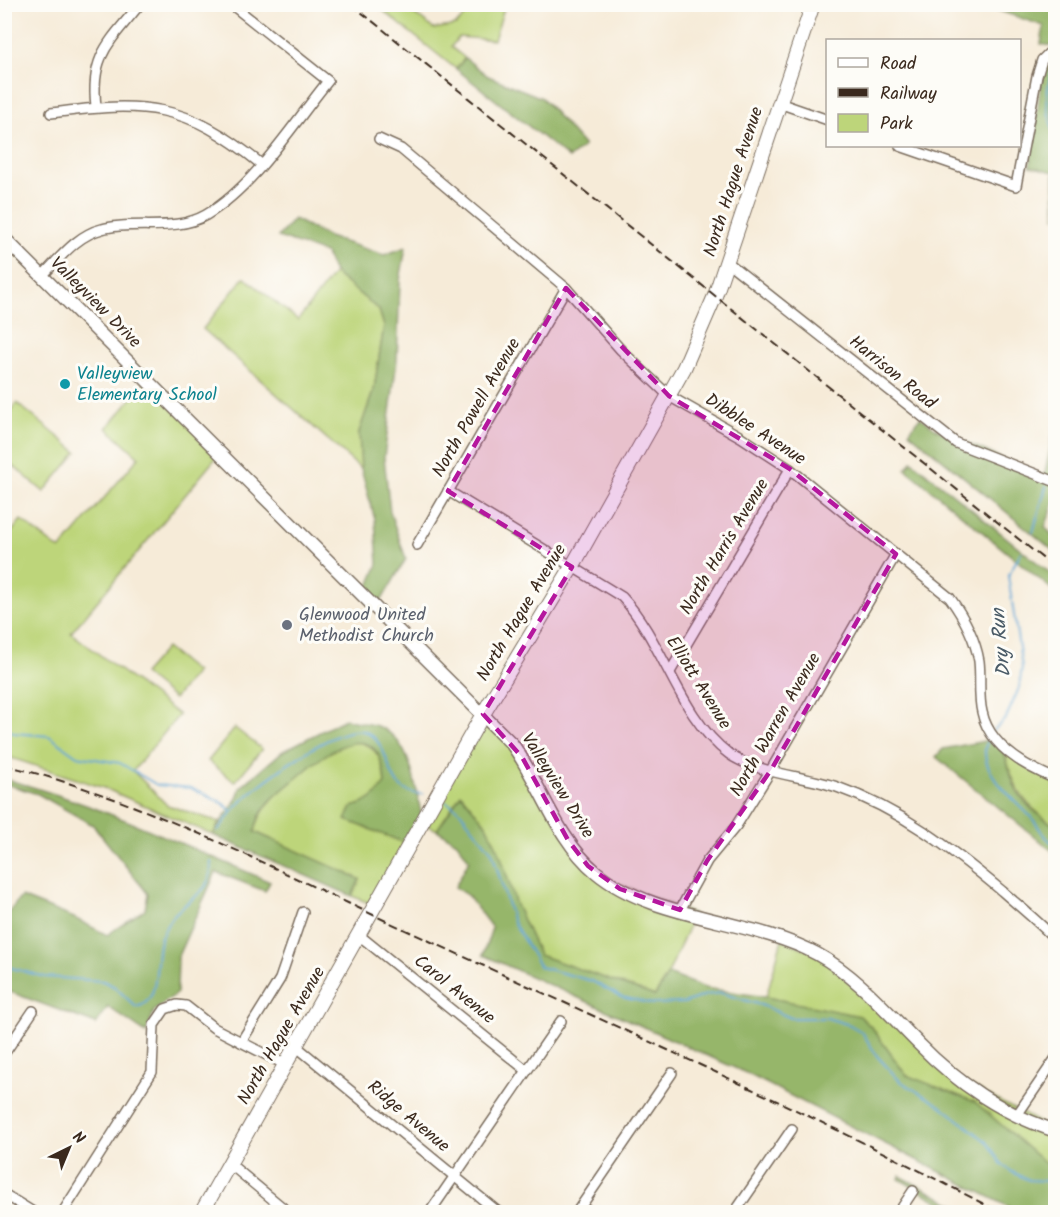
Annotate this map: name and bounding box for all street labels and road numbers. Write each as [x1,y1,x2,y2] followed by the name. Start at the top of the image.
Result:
[696,103,772,261] street label: North Hague Avenue
[42,250,148,356] street label: Valleyview Drive
[842,329,943,418] street label: Harrison Road
[425,333,529,483] street label: North Powell Avenue
[699,386,811,474] street label: Dibblee Avenue
[673,473,777,621] street label: North Harris Avenue
[469,539,575,687] street label: North Hague Avenue
[658,630,738,736] street label: Elliott Avenue
[723,647,829,803] street label: North Warren Avenue
[513,727,601,845] street label: Valleyview Drive
[407,948,501,1032] street label: Carol Avenue
[230,961,334,1111] street label: North Hague Avenue
[360,1074,456,1160] street label: Ridge Avenue

